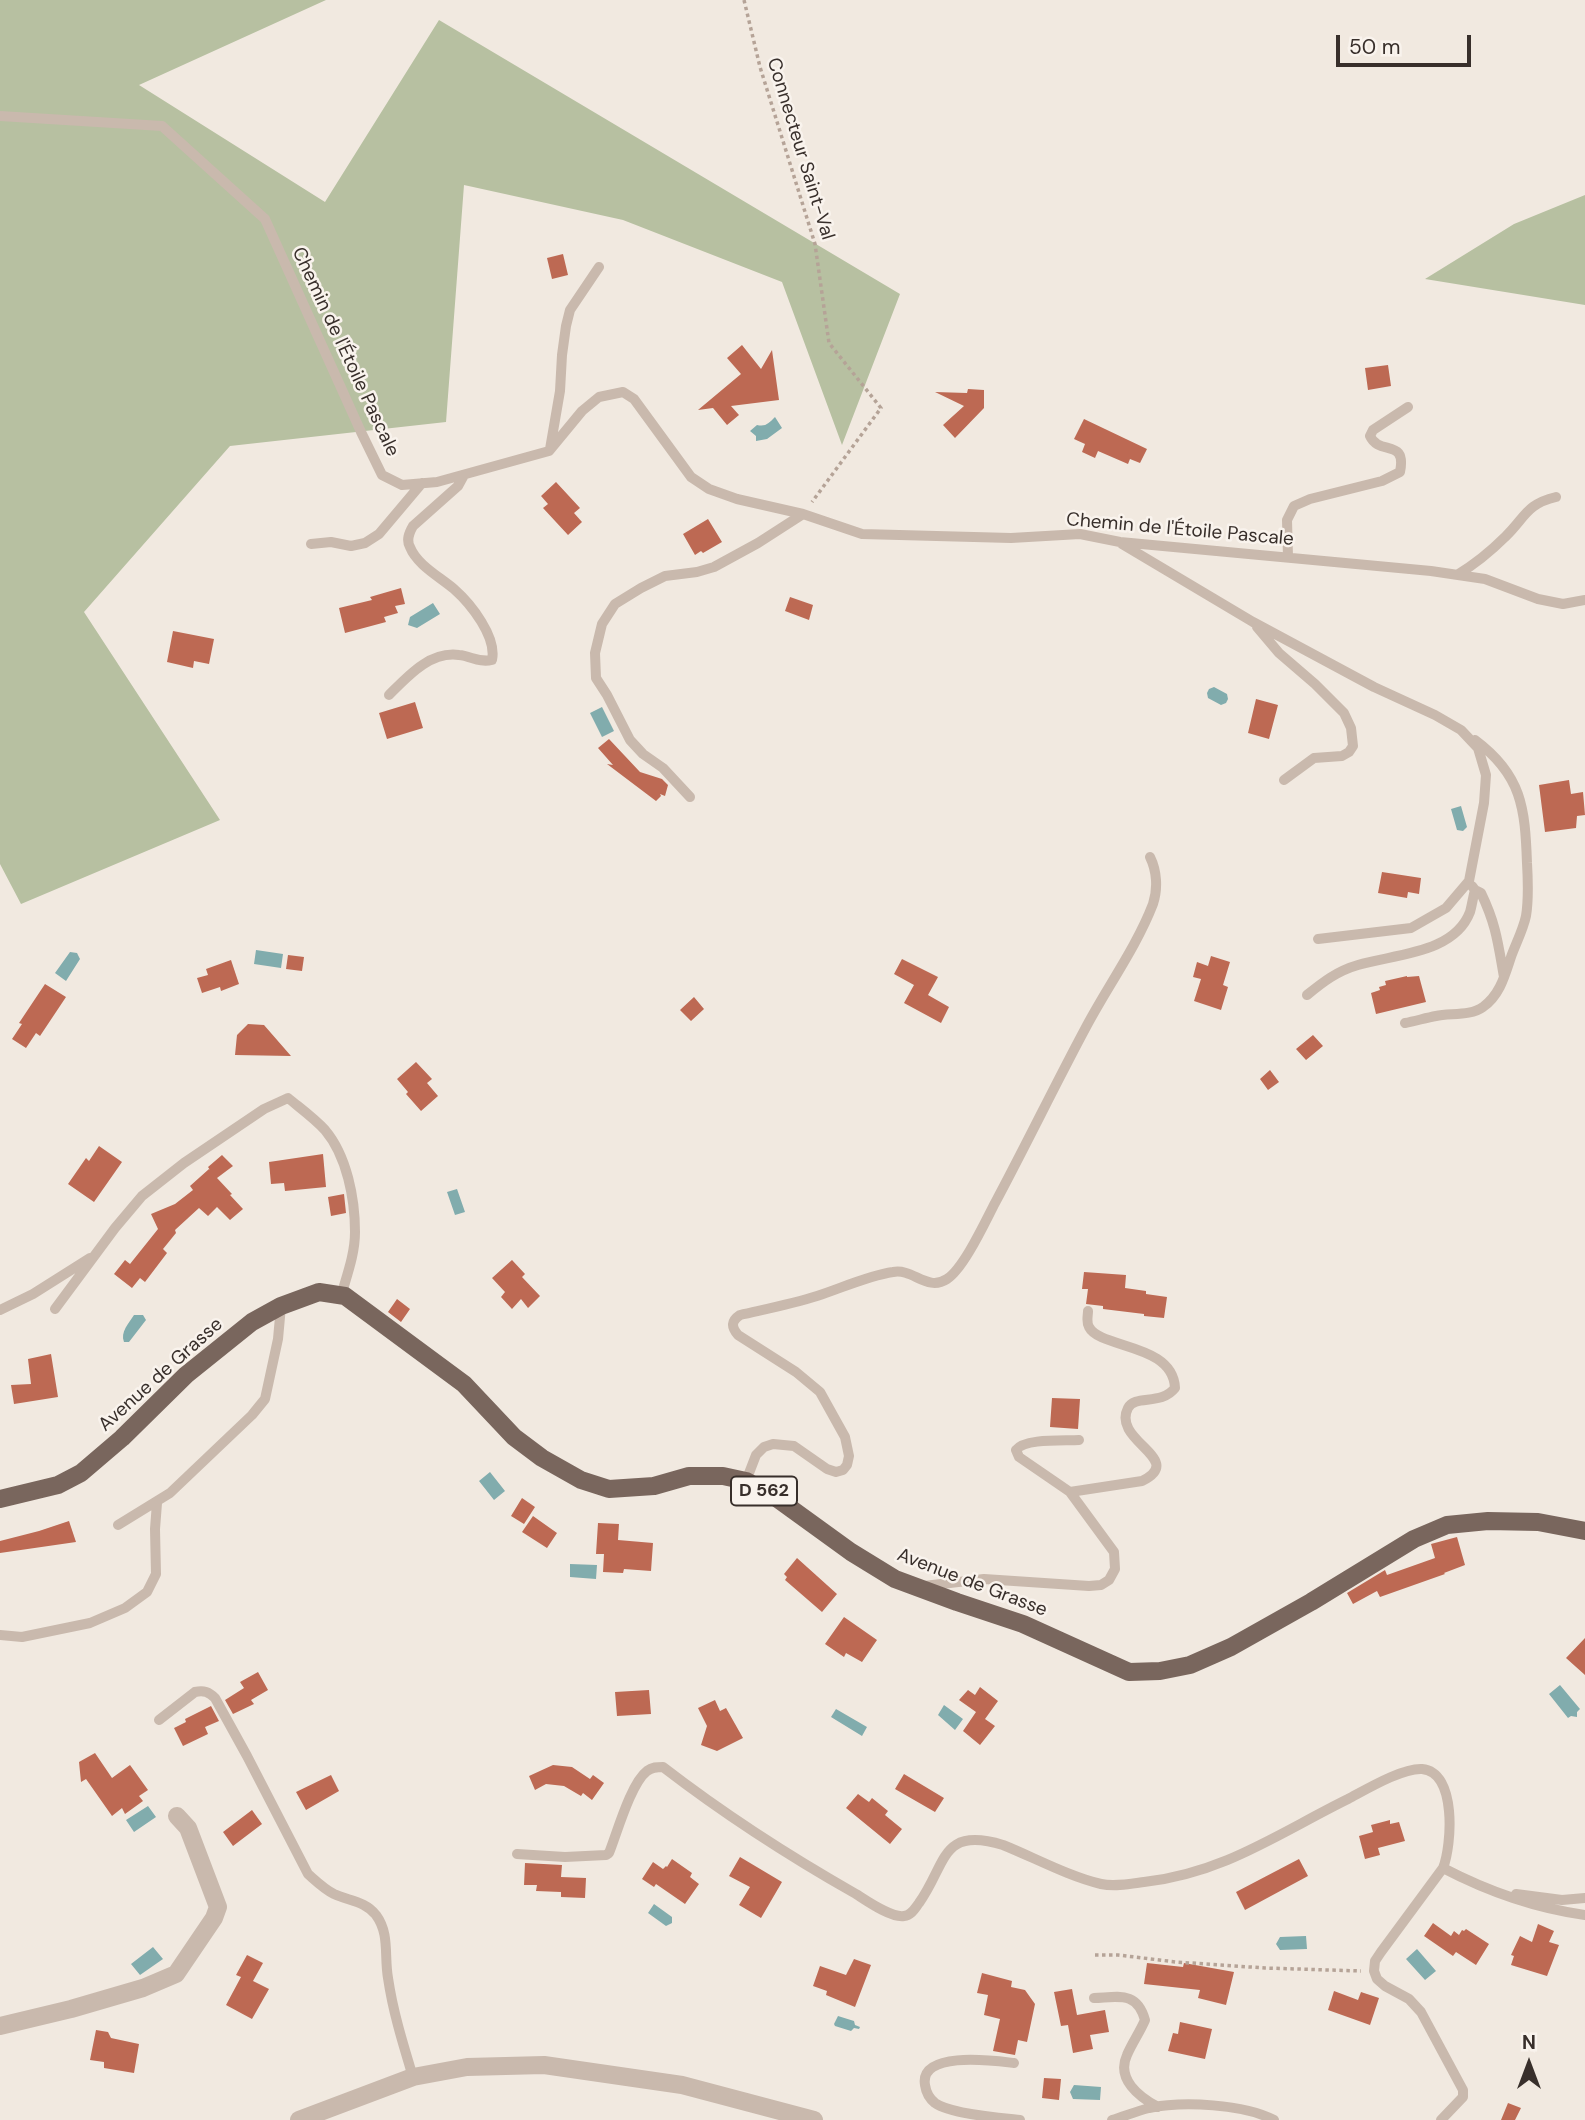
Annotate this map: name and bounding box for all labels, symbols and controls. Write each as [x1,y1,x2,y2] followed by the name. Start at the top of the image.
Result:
[1340,21,1475,65] scale bar
[1349,33,1400,61] text: 50 m
[761,55,839,243] street label: Connecteur Saint-Val
[286,244,404,460] street label: Chemin de l'Étoile Pascale
[1065,509,1295,551] street label: Chemin de l'Étoile Pascale
[94,1313,228,1437] street label: Avenue de Grasse
[731,1476,797,1506] road number: D 562
[894,1544,1050,1622] street label: Avenue de Grasse
[1494,2029,1564,2099] north arrow
[1522,2030,1536,2055] text: N

